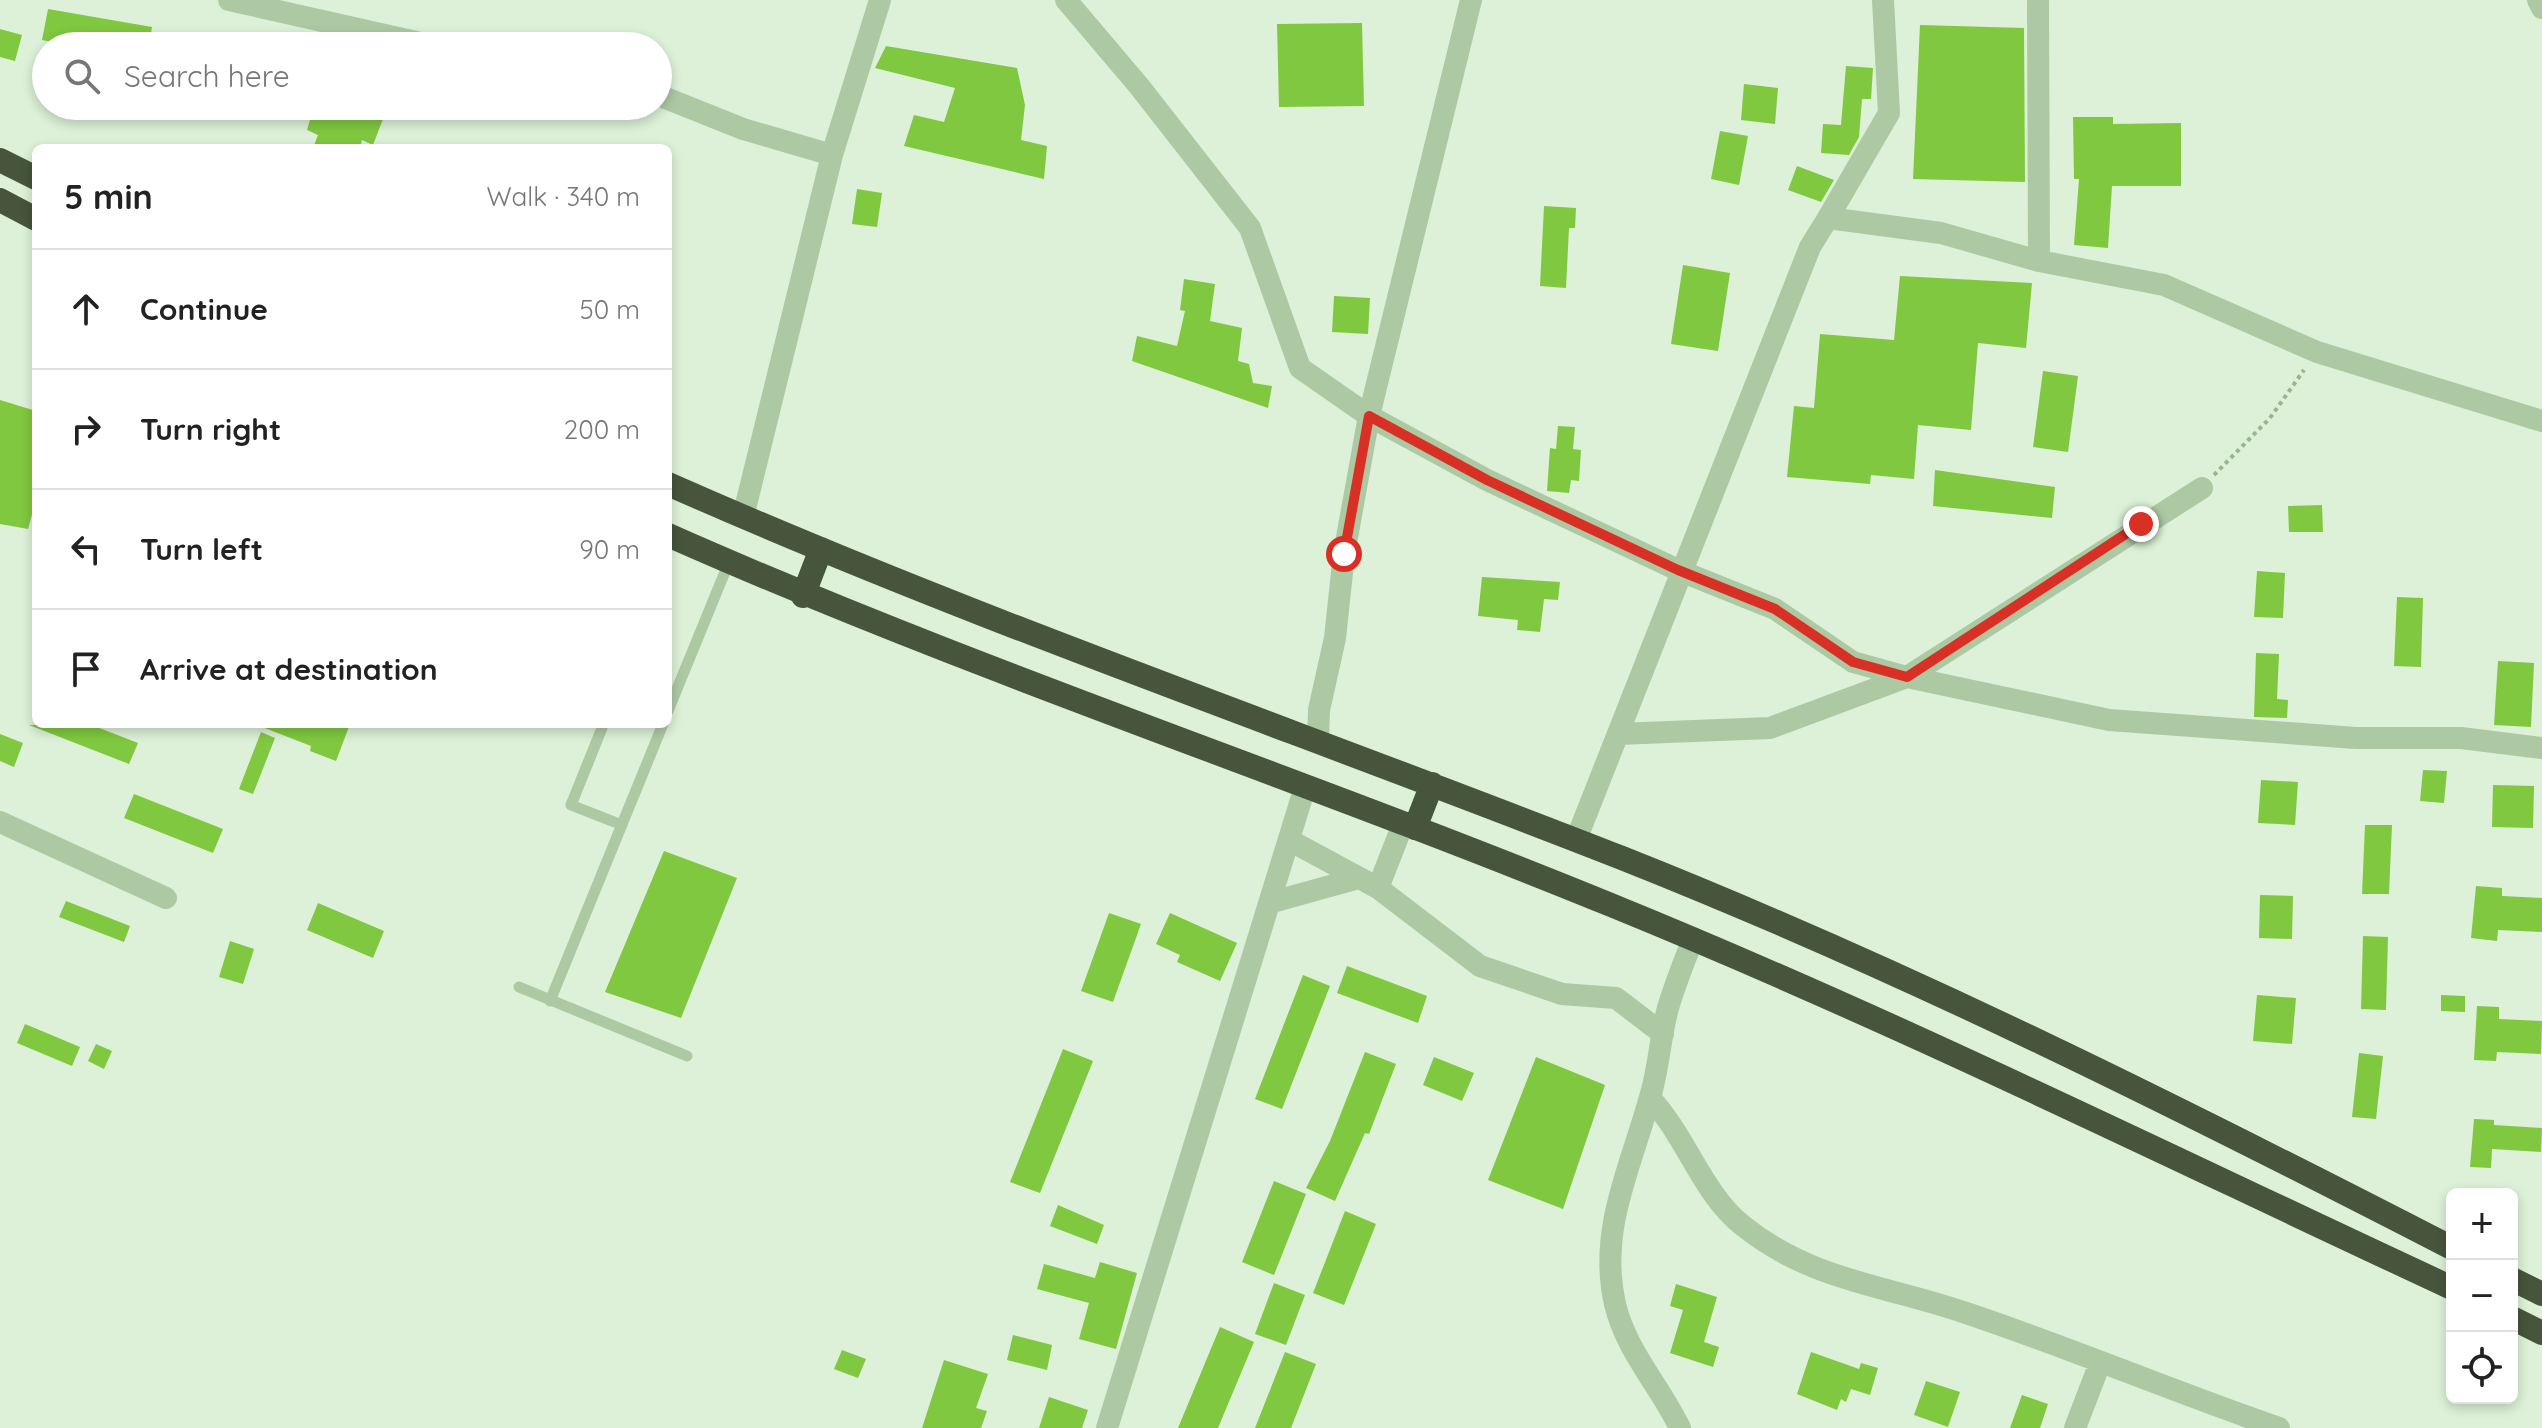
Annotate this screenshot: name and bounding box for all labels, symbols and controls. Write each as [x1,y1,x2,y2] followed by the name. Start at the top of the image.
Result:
[32,32,672,120] search box
[60,54,104,98] icon: search
[124,57,290,95] text: Search here
[64,175,153,218] text: 5 min
[487,180,640,213] text: Walk · 340 m
[64,287,108,331] icon: ahead
[140,290,268,328] text: Continue
[580,293,640,326] text: 50 m
[64,407,108,451] icon: right
[140,410,281,448] text: Turn right
[564,413,640,446] text: 200 m
[2123,506,2159,542] route end
[64,527,108,571] icon: left
[140,530,263,568] text: Turn left
[579,533,640,566] text: 90 m
[1326,536,1362,572] route start
[64,647,108,691] icon: arrive
[140,650,438,688] text: Arrive at destination
[2446,1188,2518,1404] map controls
[2446,1188,2518,1260] button: +
[2446,1260,2518,1332] button: −
[2446,1332,2518,1404] button: locate

